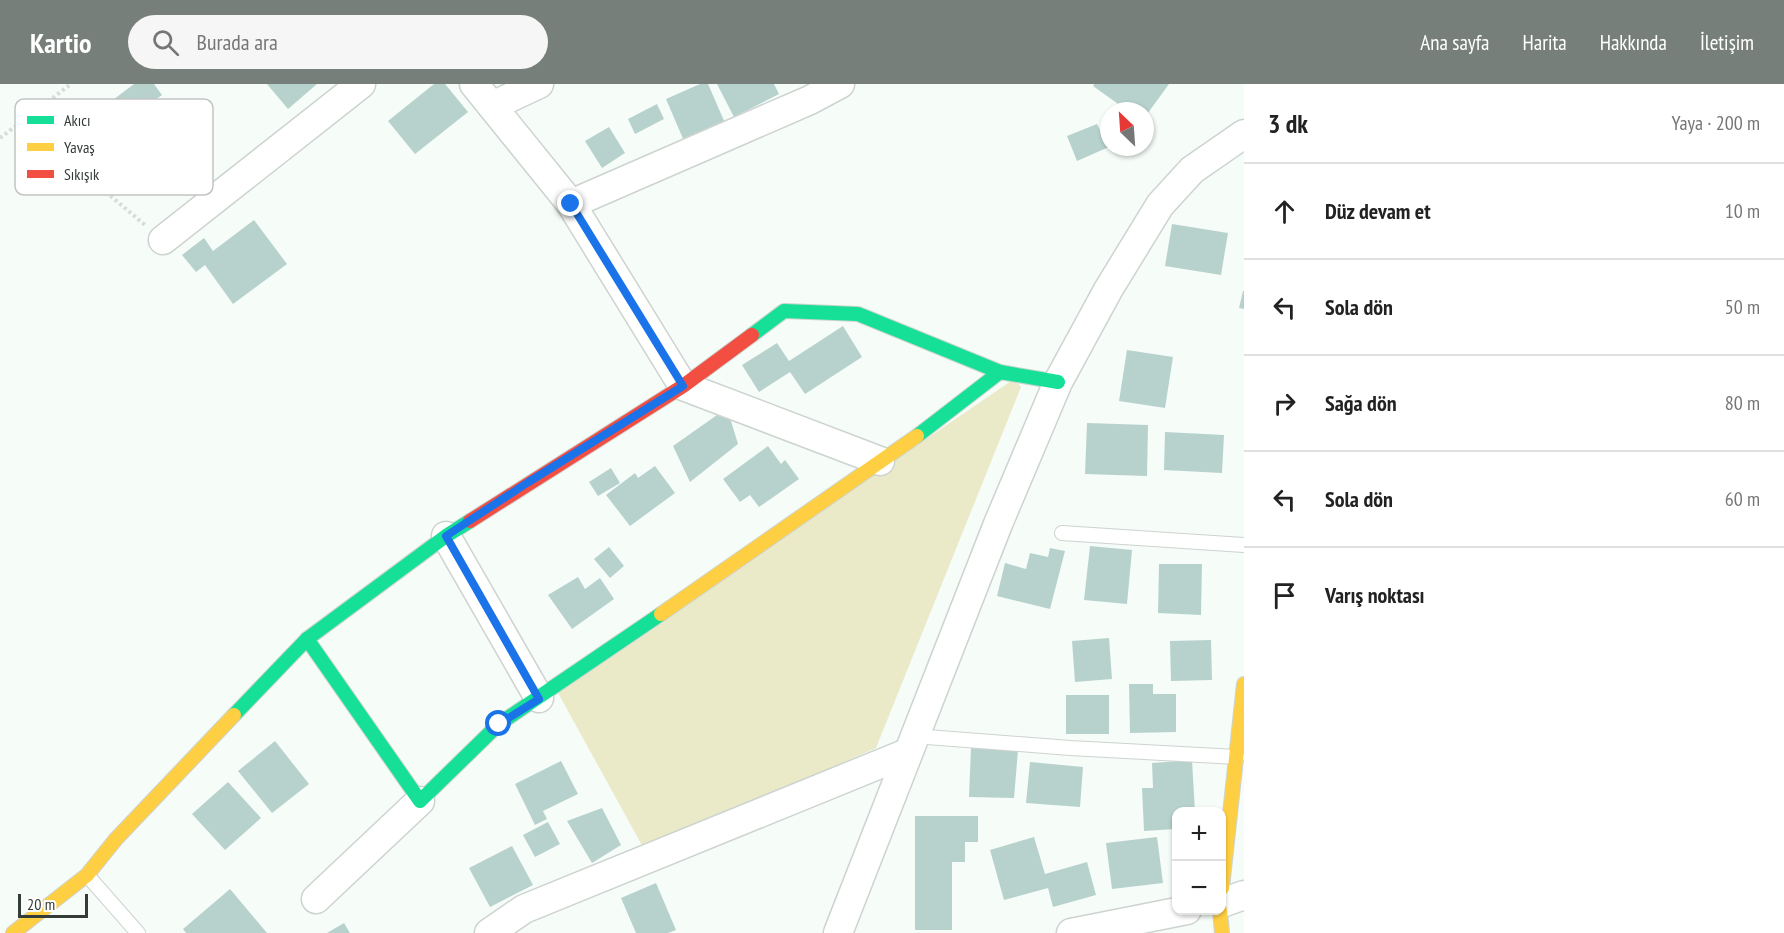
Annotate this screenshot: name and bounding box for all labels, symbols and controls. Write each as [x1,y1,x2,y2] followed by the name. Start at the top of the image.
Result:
[128,15,548,69] search box
[30,24,92,61] text: Kartio
[149,26,182,59] icon: search
[197,28,278,56] text: Burada ara
[1420,29,1489,56] text: Ana sayfa
[1522,29,1567,56] text: Harita
[1600,29,1667,56] text: Hakkında
[1700,29,1754,56] text: İletişim
[15,99,213,195] legend
[1100,102,1154,156] north arrow
[1268,107,1308,140] text: 3 dk
[64,110,90,130] text: Akıcı
[1672,110,1760,136] text: Yaya · 200 m
[64,137,95,157] text: Yavaş
[64,164,100,184] text: Sıkışık
[557,190,583,216] route end
[1268,195,1301,228] icon: ahead
[1325,197,1431,225] text: Düz devam et
[1725,198,1760,224] text: 10 m
[1268,291,1301,324] icon: left
[1325,293,1393,321] text: Sola dön
[1725,294,1760,320] text: 50 m
[1268,387,1301,420] icon: right
[1325,389,1397,417] text: Sağa dön
[1725,390,1760,416] text: 80 m
[1268,483,1301,516] icon: left
[1325,485,1393,513] text: Sola dön
[1725,486,1760,512] text: 60 m
[1268,579,1301,612] icon: arrive
[1325,581,1425,609] text: Varış noktası
[485,710,511,736] route start
[1172,807,1226,915] map controls
[1172,807,1226,861] button: +
[1172,861,1226,915] button: −
[18,891,88,918] scale bar
[27,894,55,914] text: 20 m

